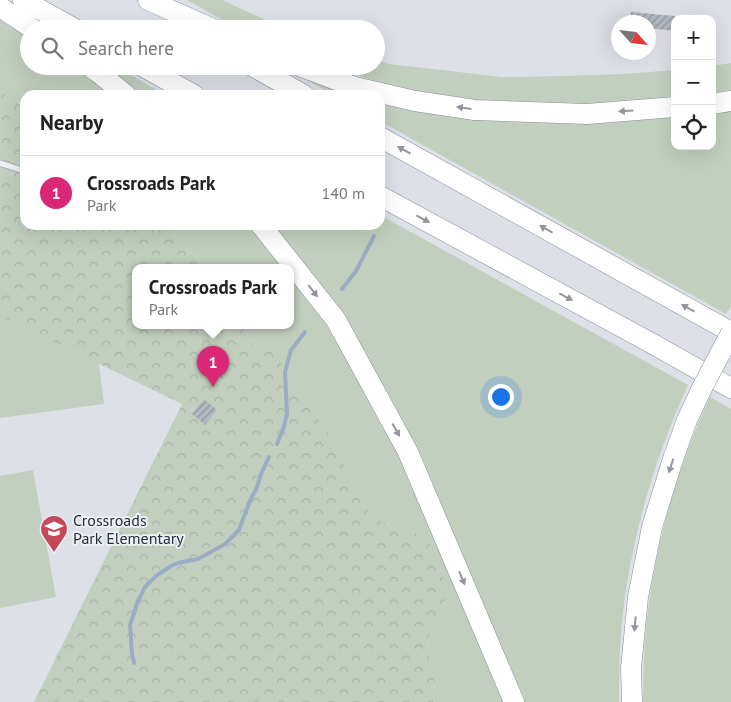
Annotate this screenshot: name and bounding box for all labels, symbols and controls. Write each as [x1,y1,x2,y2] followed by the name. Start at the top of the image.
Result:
[611,15,656,60] north arrow
[671,15,716,150] map controls
[671,15,716,60] button: +
[20,20,385,75] search box
[38,34,66,62] icon: search
[78,36,174,60] text: Search here
[671,60,716,105] button: −
[456,104,472,112] one-way arrow
[671,105,716,150] button: locate
[618,107,634,115] one-way arrow
[40,109,103,136] text: Nearby
[398,146,411,155] one-way arrow
[87,171,215,195] text: Crossroads Park
[51,183,61,203] text: 1
[322,183,365,203] text: 140 m
[87,195,116,215] text: Park
[416,215,430,224] one-way arrow
[540,225,553,234] one-way arrow
[132,264,294,329] popup
[149,275,277,299] text: Crossroads Park
[307,284,318,297] one-way arrow
[558,293,573,301] one-way arrow
[149,299,178,319] text: Park
[681,304,696,312] one-way arrow
[197,346,229,387] pin: 1
[488,384,514,410] your location
[392,423,400,437] one-way arrow
[666,458,674,473] one-way arrow
[73,510,184,548] place label: Crossroads Park Elementary
[39,514,69,553] school or university icon: Crossroads Park Elementary
[459,571,467,585] one-way arrow
[631,616,639,632] one-way arrow

